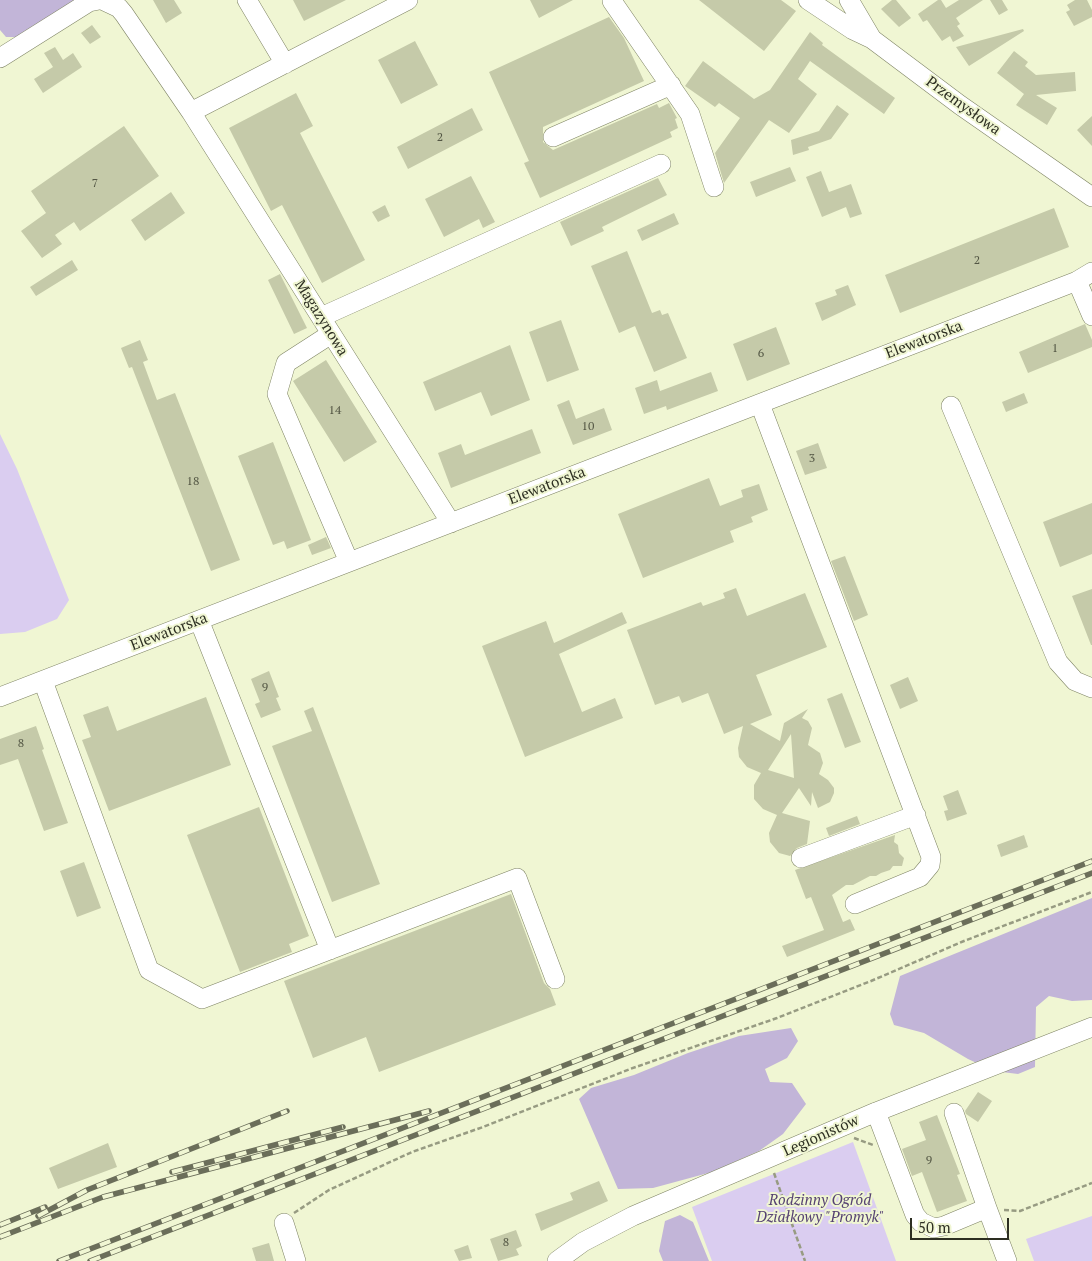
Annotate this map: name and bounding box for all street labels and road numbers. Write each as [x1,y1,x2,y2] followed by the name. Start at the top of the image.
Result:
[922,73,1004,139] street label: Przemysłowa
[291,277,351,359] street label: Magazynowa
[883,317,965,363] street label: Elewatorska
[506,463,588,509] street label: Elewatorska
[128,609,210,655] street label: Elewatorska
[780,1111,862,1161] street label: Legionistów

